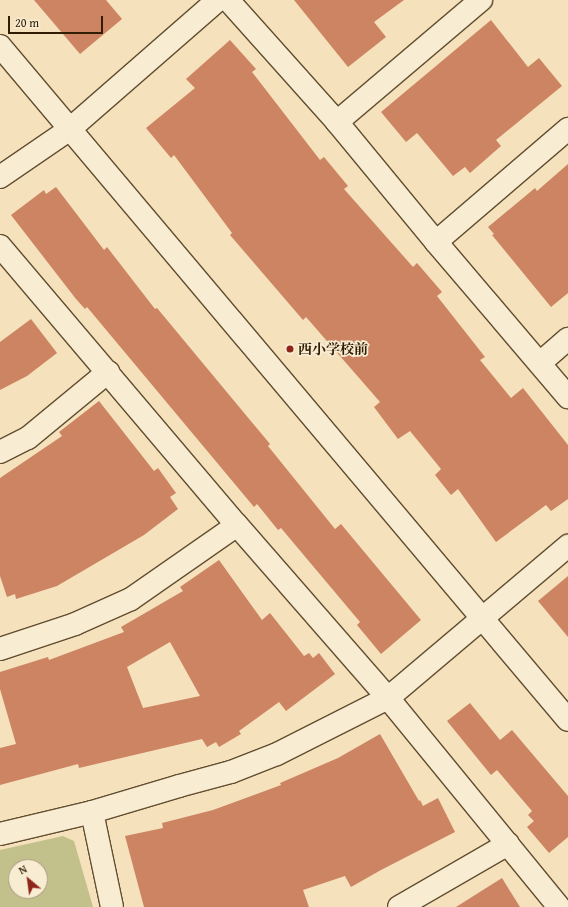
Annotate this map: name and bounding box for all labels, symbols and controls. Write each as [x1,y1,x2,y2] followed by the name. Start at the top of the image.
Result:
[10,8,105,34] scale bar
[15,14,39,31] text: 20 m
[298,341,368,357] place label: 西小学校前
[285,344,295,354] marker: 西小学校前
[8,859,48,899] north arrow
[16,861,30,878] text: N

